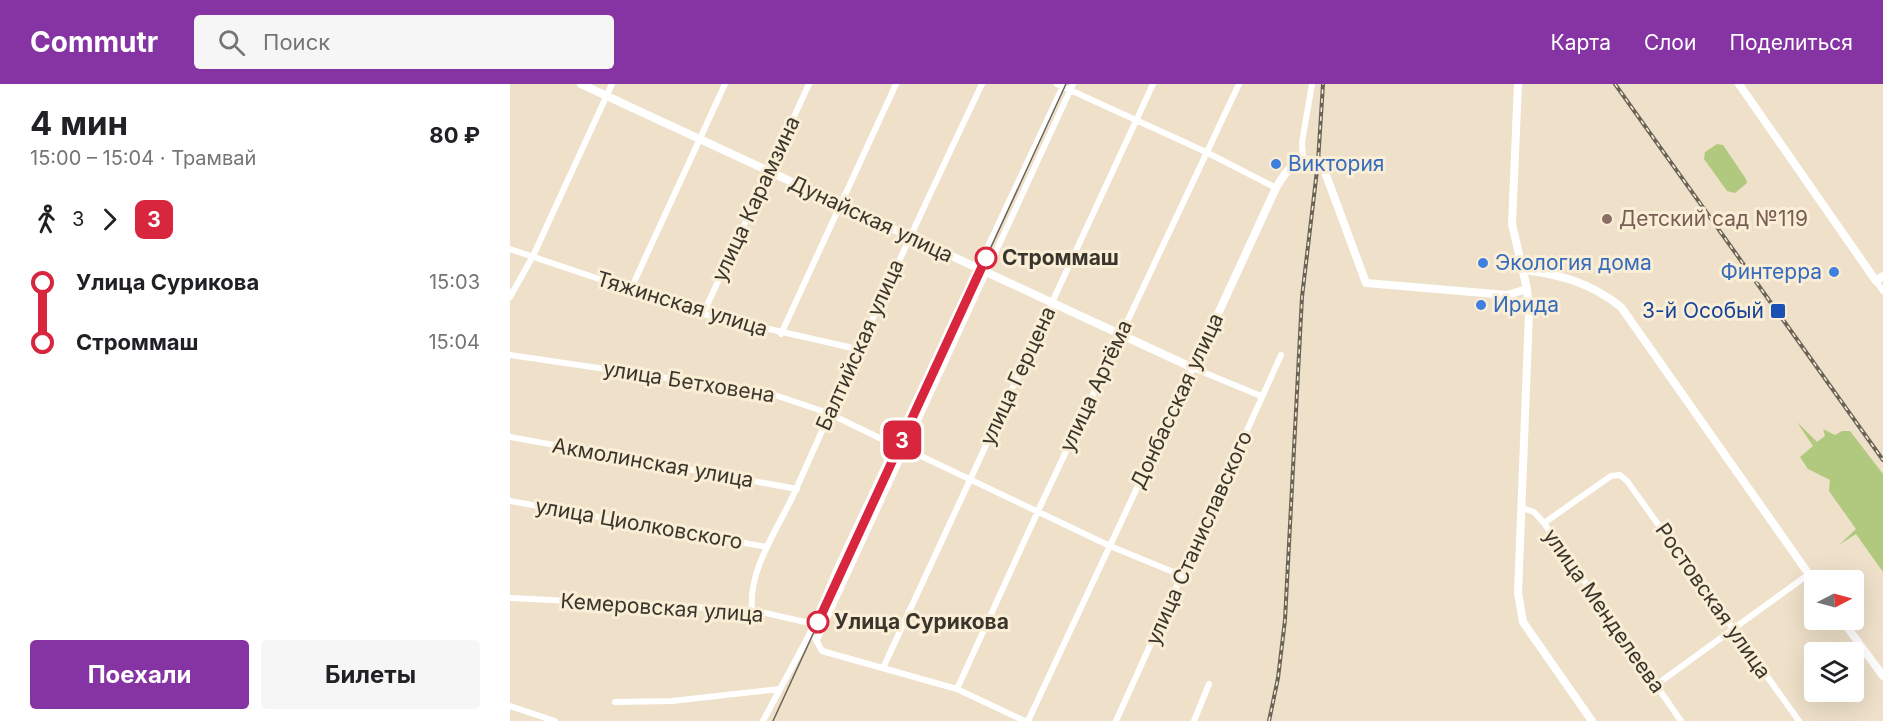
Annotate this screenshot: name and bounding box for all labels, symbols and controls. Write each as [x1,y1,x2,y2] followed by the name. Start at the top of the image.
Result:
[194,15,614,69] search box
[30,25,158,59] text: Commutr
[215,26,248,59] icon: search
[263,29,330,55] text: Поиск
[1551,30,1611,55] text: Карта
[1644,30,1696,55] text: Слои
[1729,30,1853,55] text: Поделиться
[30,103,128,143] text: 4 мин
[706,112,805,285] street label: улица Карамзина
[429,122,480,148] text: 80 ₽
[30,146,256,170] text: 15:00 – 15:04 · Трамвай
[1288,151,1384,176] place label: Виктория
[1269,157,1283,171] marker: Виктория
[785,170,957,267] street label: Дунайская улица
[30,203,63,236] icon: walk
[93,203,126,236] icon: forward
[1619,206,1808,231] place label: Детский сад №119
[72,207,84,231] text: 3
[147,207,161,232] text: 3
[1600,212,1614,226] marker: Детский сад №119
[1002,245,1119,270] place label: Строммаш
[975,247,997,269] marker: Строммаш
[1495,250,1652,275] place label: Экология дома
[811,255,909,434] street label: Балтийская улица
[1476,256,1490,270] marker: Экология дома
[1720,259,1822,284] place label: Финтерра
[1827,265,1841,279] marker: Финтерра
[593,266,771,341] street label: Тяжинская улица
[76,269,259,295] text: Улица Сурикова
[429,270,480,294] text: 15:03
[1493,292,1559,317] place label: Ирида
[1474,298,1488,312] marker: Ирида
[1642,298,1764,323] place label: 3-й Особый
[974,302,1061,449] street label: улица Герцена
[1769,302,1787,320] marker: 3-й Особый
[1125,309,1228,493] street label: Донбасская улица
[1054,316,1137,456] street label: улица Артёма
[76,329,198,355] text: Строммаш
[428,330,480,354] text: 15:04
[601,356,777,407] street label: улица Бетховена
[882,420,922,460] line badge: 3
[1140,427,1257,649] street label: улица Станиславского
[895,428,909,453] text: 3
[550,432,756,493] street label: Акмолинская улица
[533,493,745,554] street label: улица Циолковского
[1650,518,1776,683] street label: Ростовская улица
[1538,524,1671,698] street label: улица Менделеева
[1804,570,1864,630] north arrow
[1804,570,1864,702] map controls
[560,588,764,627] street label: Кемеровская улица
[834,609,1009,634] place label: Улица Сурикова
[807,611,829,633] marker: Улица Сурикова
[30,640,249,709] button: Поехали
[261,640,480,709] button: Билеты
[1804,642,1864,702] button: layers

